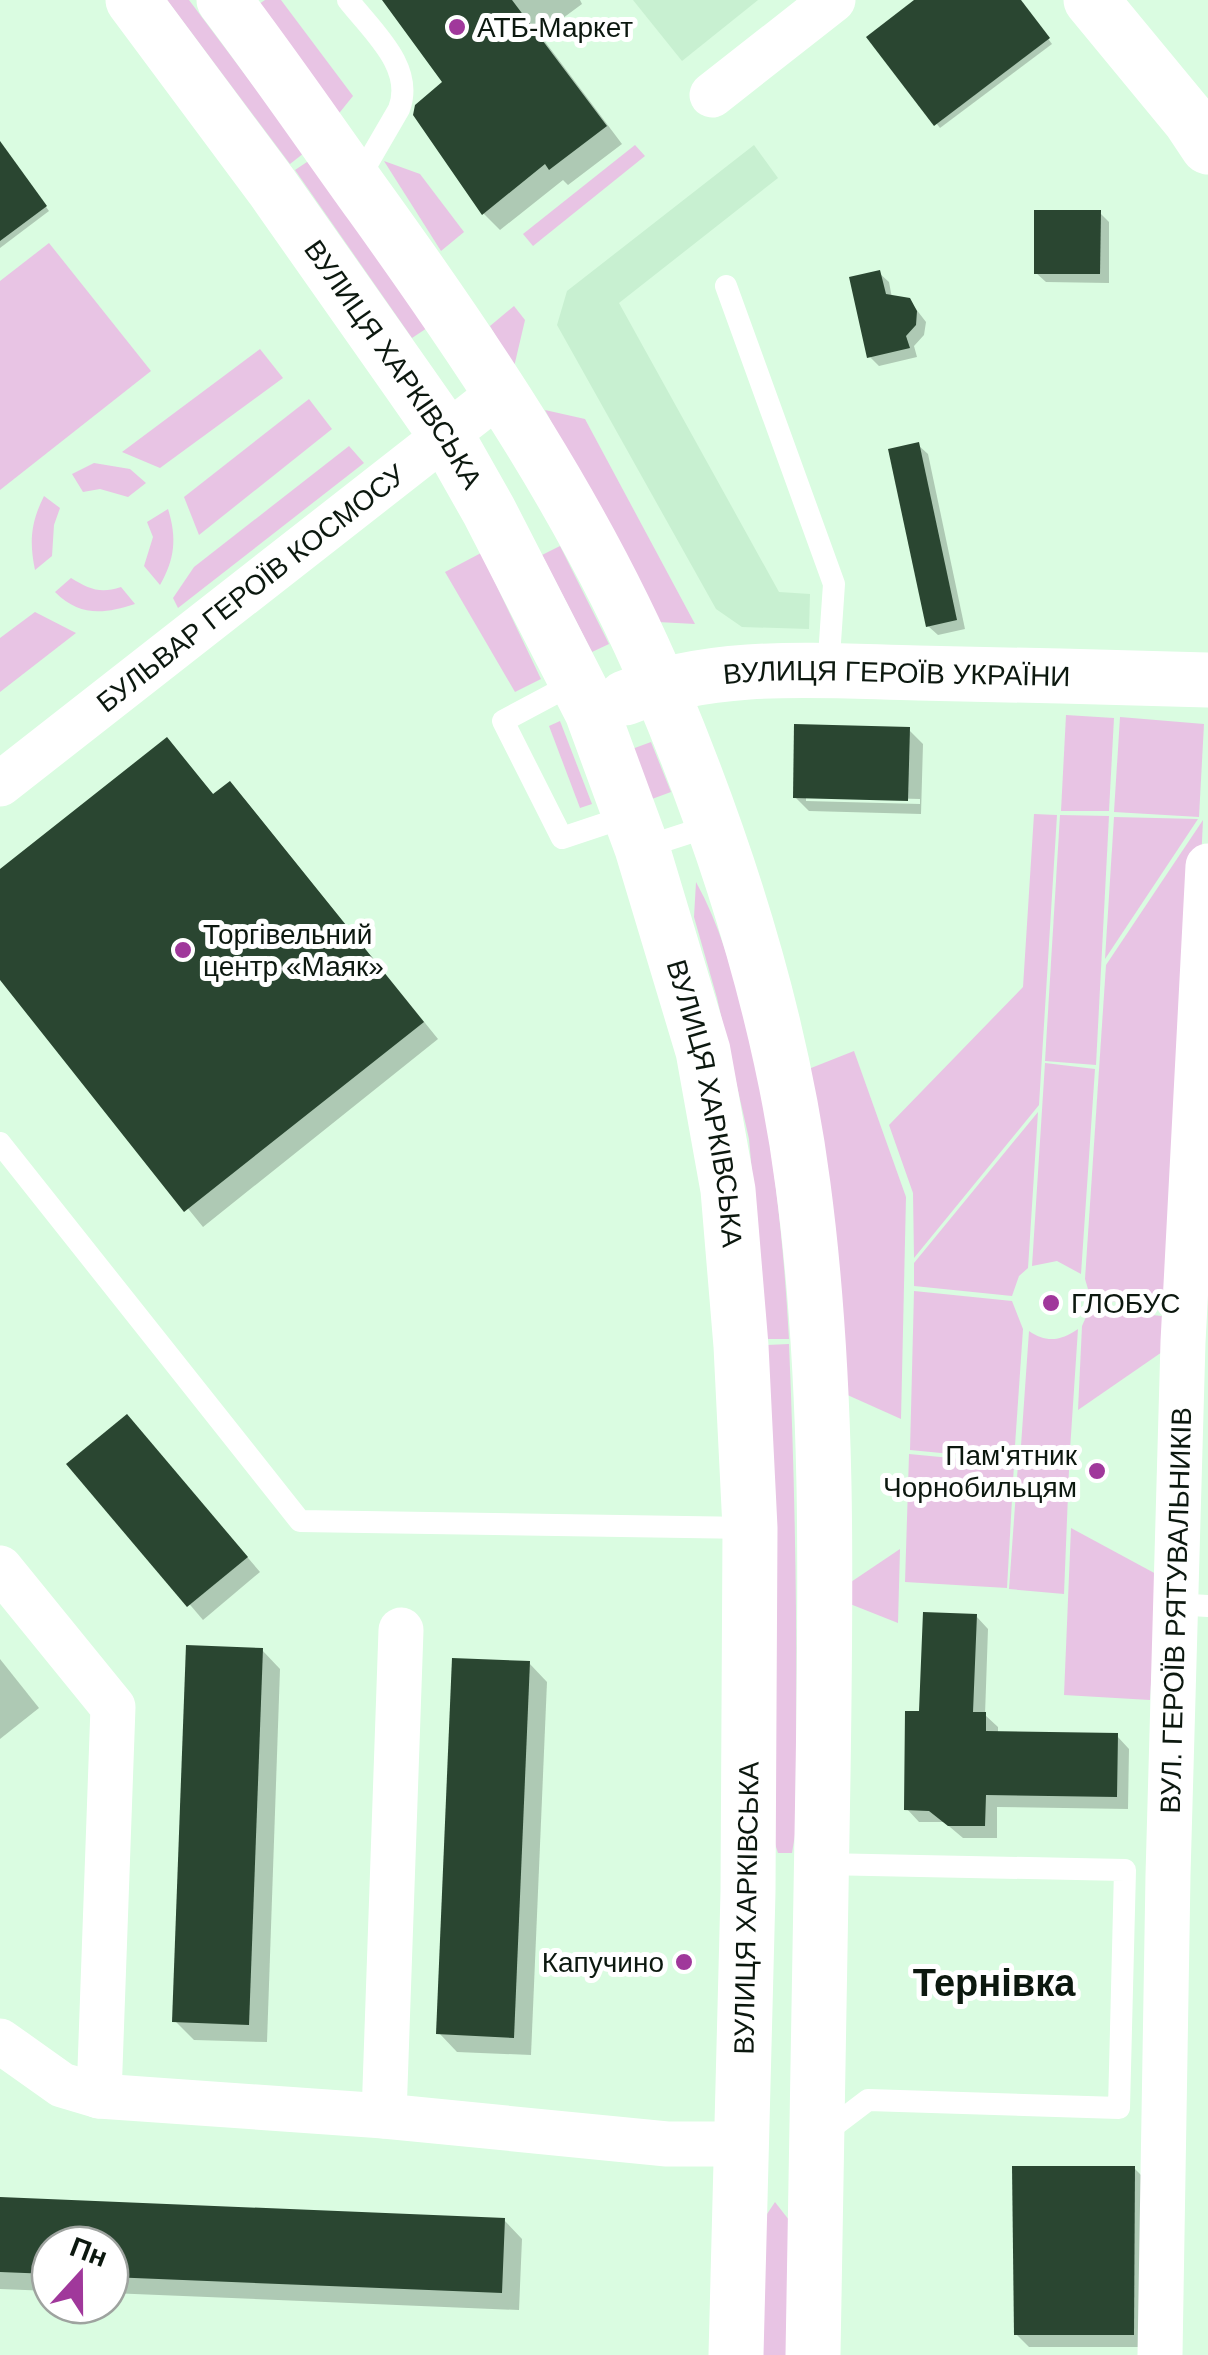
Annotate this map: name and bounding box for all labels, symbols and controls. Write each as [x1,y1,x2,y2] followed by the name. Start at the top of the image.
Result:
[477,12,633,43] place label: АТБ-Маркет
[446,16,468,38] marker: АТБ-Маркет
[298,234,488,494] street label: ВУЛИЦЯ ХАРКІВСЬКА
[91,458,411,718] street label: БУЛЬВАР ГЕРОЇВ КОСМОСУ
[722,655,1071,692] street label: ВУЛИЦЯ ГЕРОЇВ УКРАЇНИ
[203,919,384,982] place label: Торгівельний центр «Маяк»
[172,939,194,961] marker: Торгівельний центр «Маяк»
[660,956,748,1249] street label: ВУЛИЦЯ ХАРКІВСЬКА
[1071,1288,1180,1319] place label: ГЛОБУС
[1040,1292,1062,1314] marker: ГЛОБУС
[1155,1407,1197,1814] street label: ВУЛ. ГЕРОЇВ РЯТУВАЛЬНИКІВ
[883,1440,1078,1503] place label: Пам'ятник Чорнобильцям
[1086,1460,1108,1482] marker: Пам'ятник Чорнобильцям
[728,1761,765,2055] street label: ВУЛИЦЯ ХАРКІВСЬКА
[542,1947,664,1978] place label: Капучино
[673,1951,695,1973] marker: Капучино
[913,1962,1076,2004] district label: Тернівка
[30,2225,130,2325] north arrow
[66,2231,112,2273] text: Пн

